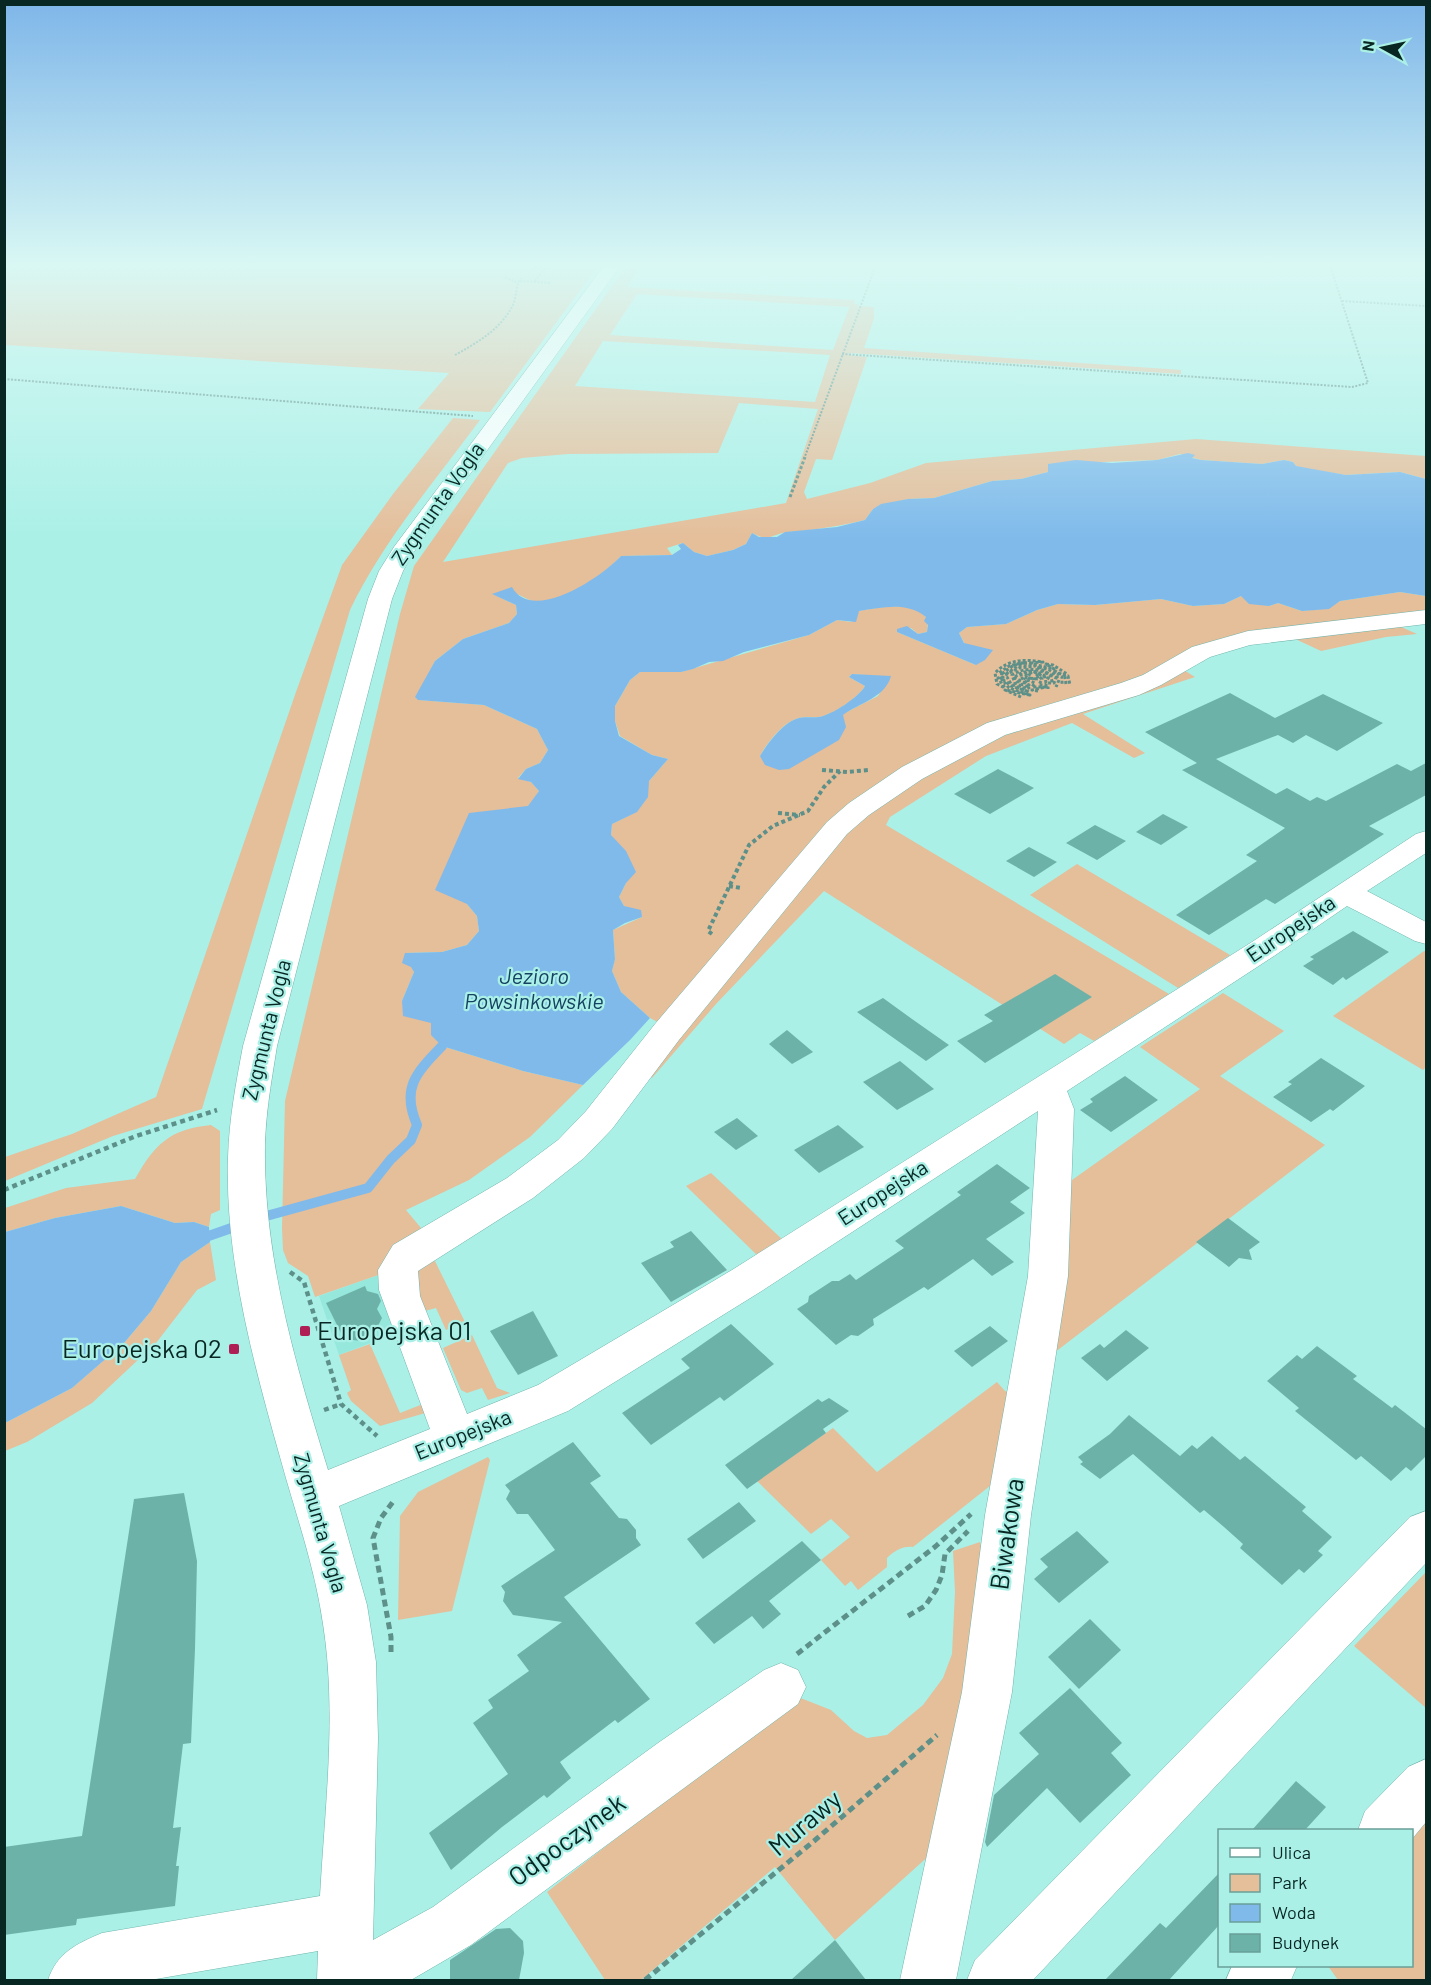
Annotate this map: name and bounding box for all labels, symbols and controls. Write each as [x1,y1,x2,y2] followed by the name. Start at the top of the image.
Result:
[1353,18,1413,78] north arrow
[1358,39,1378,52] text: N
[385,437,488,569] street label: Zygmunta Vogla
[1241,889,1339,967] street label: Europejska
[236,957,295,1103] street label: Zygmunta Vogla
[464,962,604,1013] water label: Jezioro Powsinkowskie
[833,1154,932,1230] street label: Europejska
[317,1314,471,1345] place label: Europejska 01
[298,1324,312,1338] marker: Europejska 01
[62,1332,222,1363] place label: Europejska 02
[227,1342,241,1356] marker: Europejska 02
[411,1403,514,1464] street label: Europejska
[290,1450,353,1595] street label: Zygmunta Vogla
[982,1476,1029,1592] street label: Biwakowa
[761,1782,847,1861] street label: Murawy
[502,1786,630,1891] street label: Odpoczynek
[1218,1829,1413,1967] legend
[1272,1841,1311,1863] text: Ulica
[1272,1871,1307,1893] text: Park
[1272,1901,1316,1923] text: Woda
[1272,1931,1339,1953] text: Budynek

